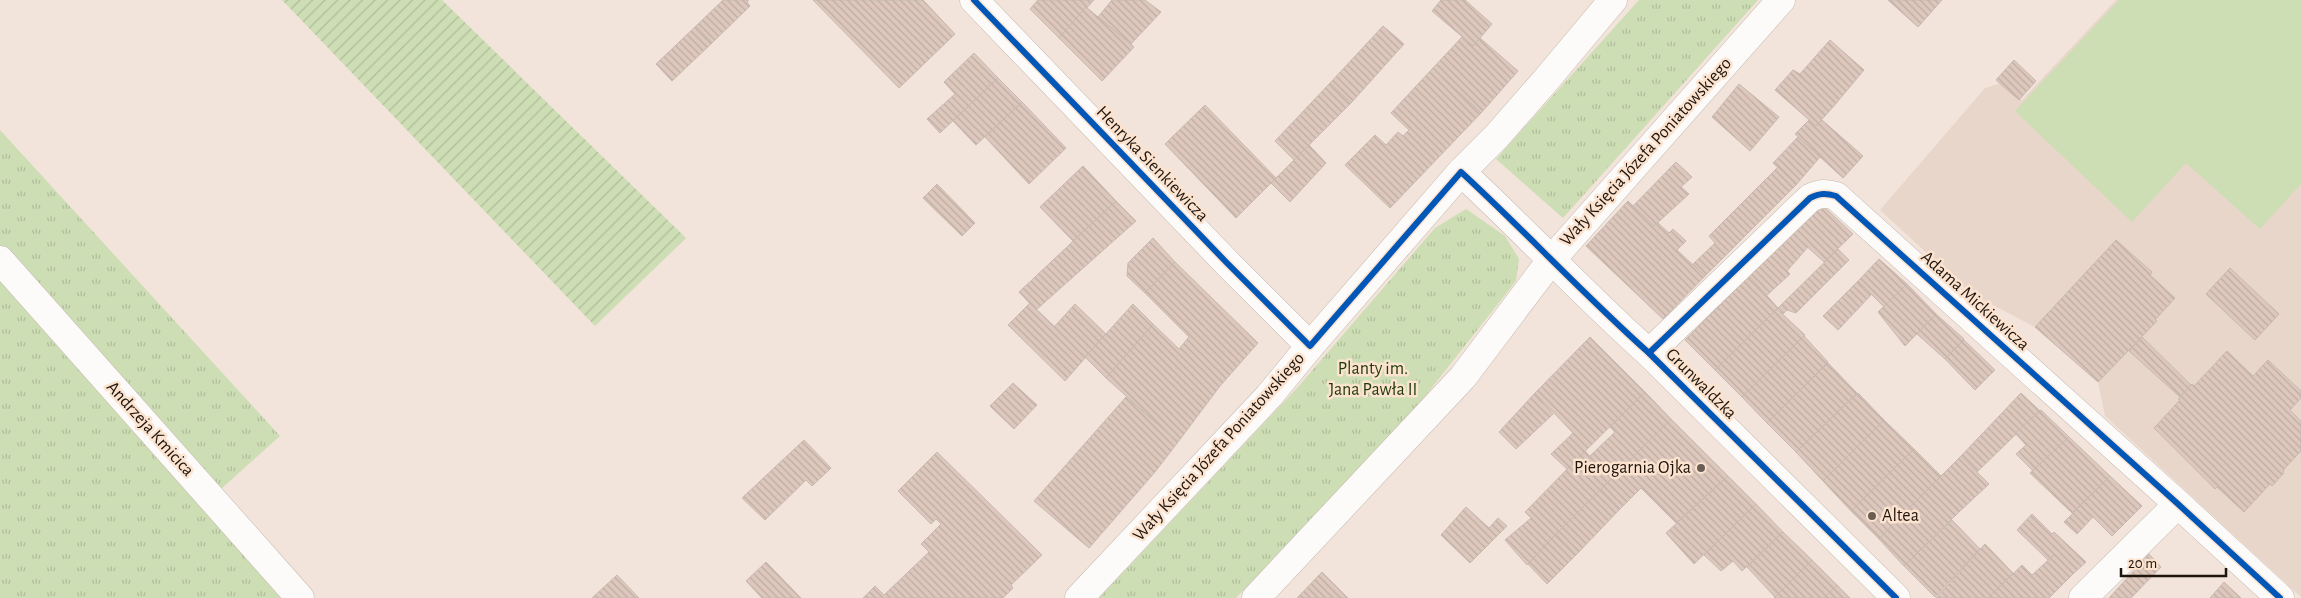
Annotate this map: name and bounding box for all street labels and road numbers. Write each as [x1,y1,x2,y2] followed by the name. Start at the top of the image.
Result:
[1557,54,1735,250] street label: Wały Księcia Józefa Poniatowskiego
[1092,103,1212,225] street label: Henryka Sienkiewicza
[1917,248,2033,354] street label: Adama Mickiewicza
[1662,345,1740,423] street label: Grunwaldzka
[1130,349,1308,545] street label: Wały Księcia Józefa Poniatowskiego
[103,378,197,480] street label: Andrzeja Kmicica

